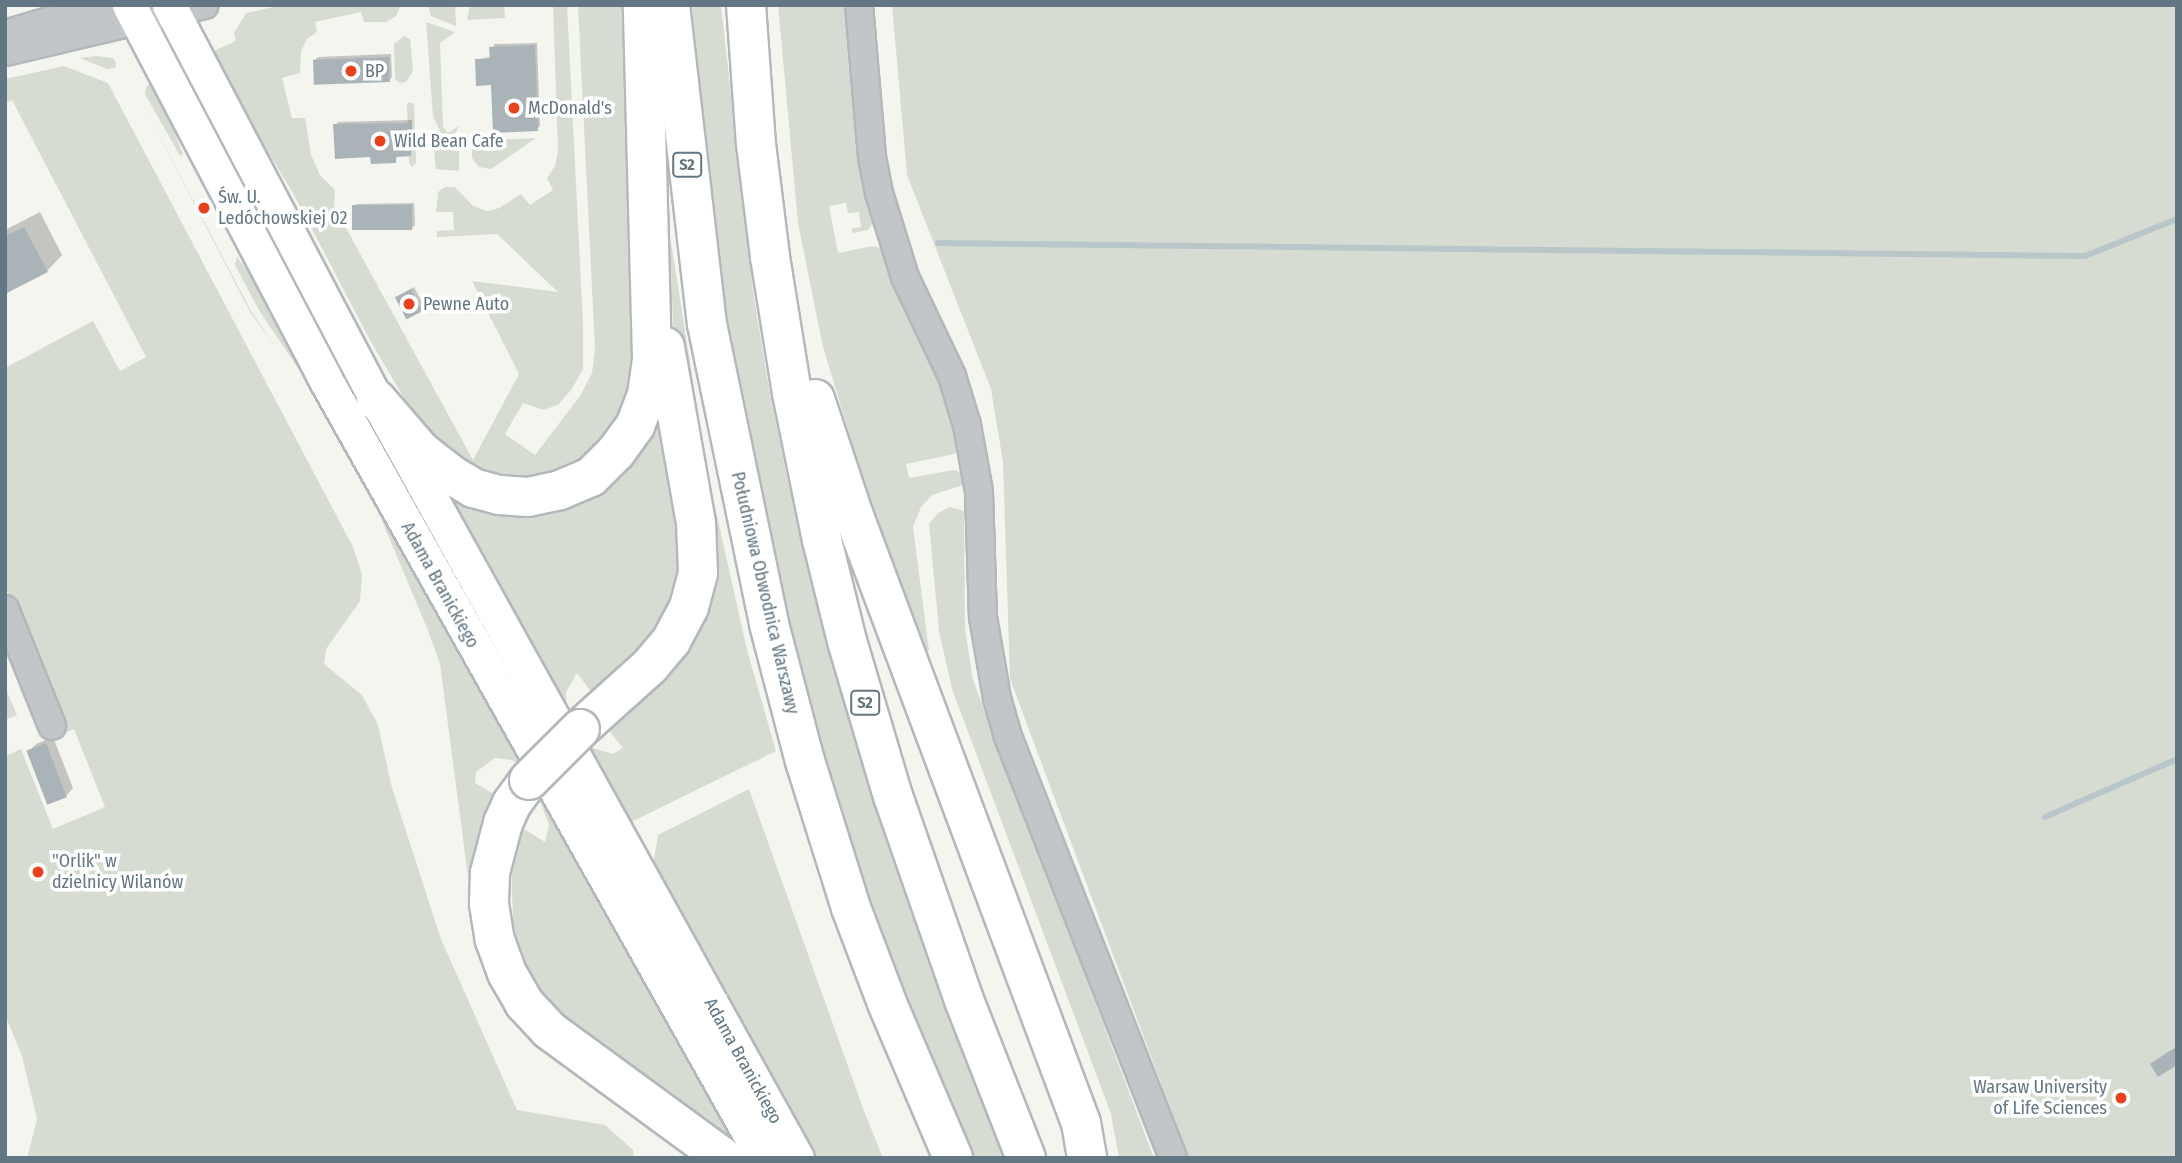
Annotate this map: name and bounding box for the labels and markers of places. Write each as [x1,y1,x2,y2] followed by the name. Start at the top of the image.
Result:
[365,60,384,82] place label: BP
[343,63,359,79] marker: BP
[528,97,612,119] place label: McDonald's
[506,100,522,116] marker: McDonald's
[394,130,504,152] place label: Wild Bean Cafe
[372,133,388,149] marker: Wild Bean Cafe
[218,187,347,230] place label: Św. U. Ledóchowskiej 02
[196,200,212,216] marker: Św. U. Ledóchowskiej 02
[423,293,509,315] place label: Pewne Auto
[401,296,417,312] marker: Pewne Auto
[52,851,183,894] place label: "Orlik" w dzielnicy Wilanów
[30,864,46,880] marker: "Orlik" w dzielnicy Wilanów
[1973,1077,2107,1120] place label: Warsaw University of Life Sciences
[2113,1090,2129,1106] marker: Warsaw University of Life Sciences

